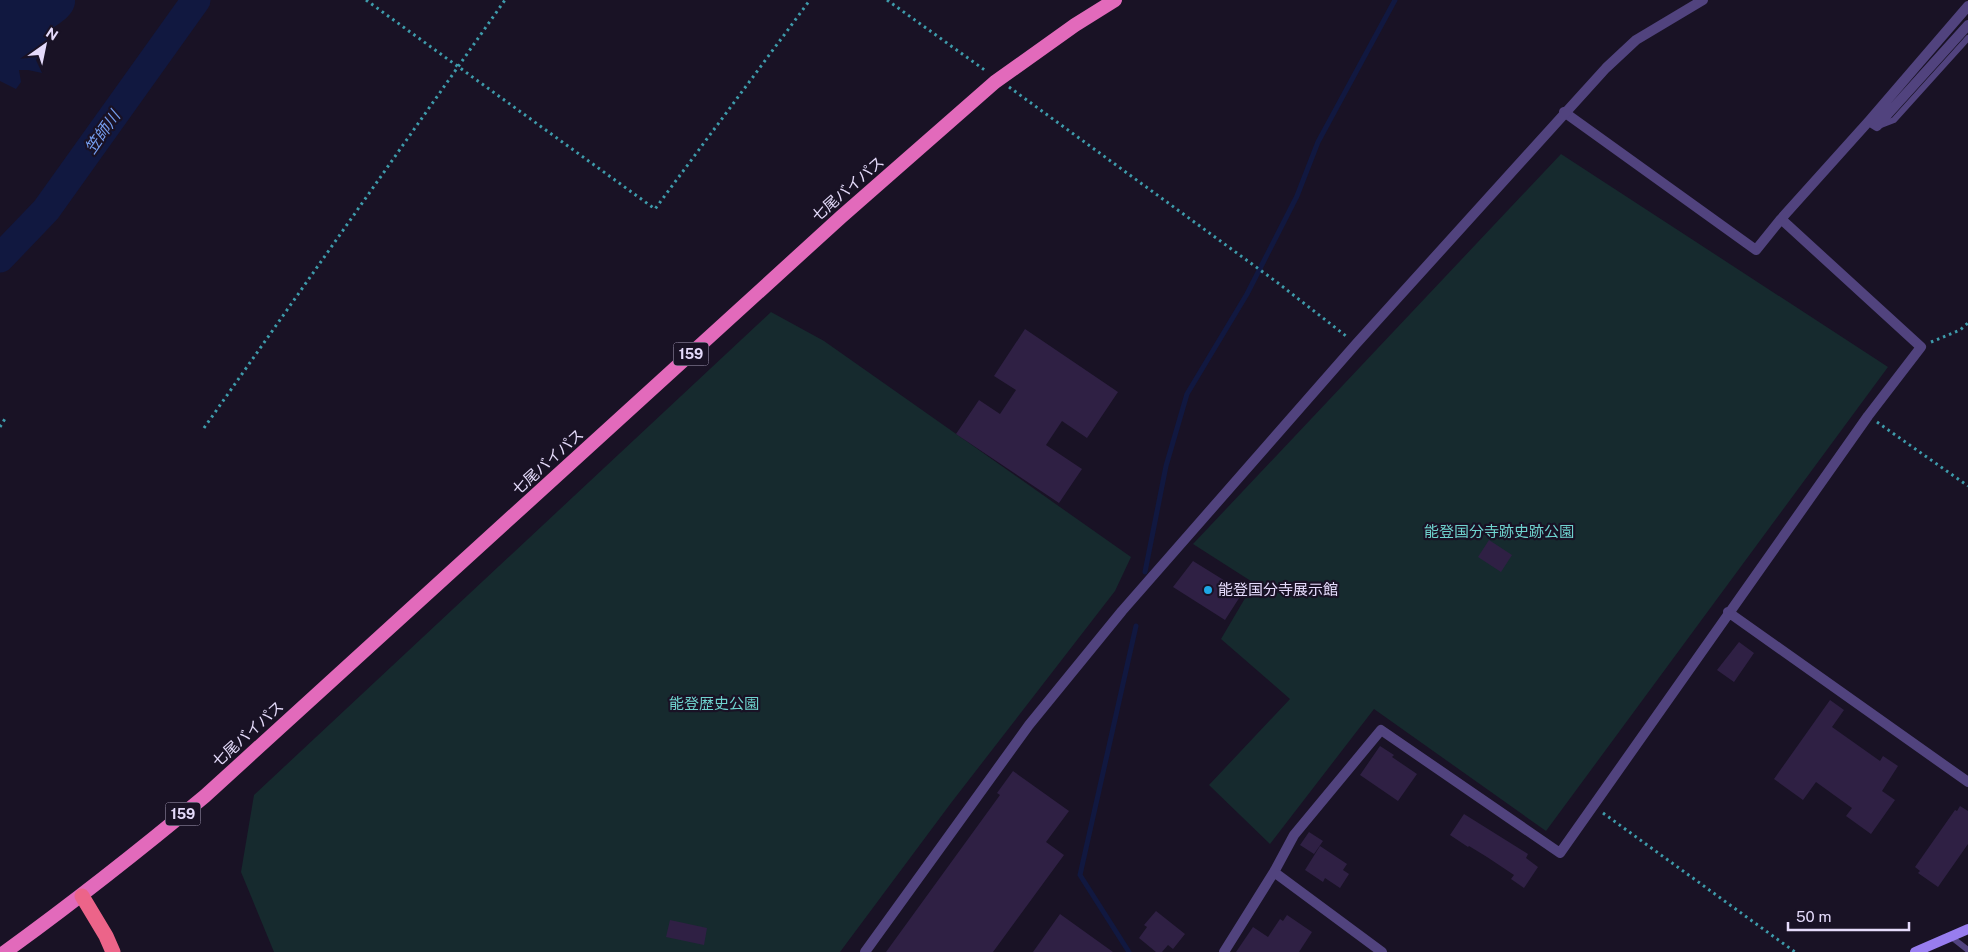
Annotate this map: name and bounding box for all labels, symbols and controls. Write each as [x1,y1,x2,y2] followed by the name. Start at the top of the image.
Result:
[20,20,70,70] north arrow
[43,24,61,44] text: N
[81,106,125,157] water label: 笠師川
[808,153,887,224] street label: 七尾バイパス
[674,342,708,366] road number: 159
[509,425,587,498] street label: 七尾バイパス
[1424,523,1574,540] park label: 能登国分寺跡史跡公園
[1218,581,1338,598] place label: 能登国分寺展示館
[1202,584,1214,596] marker: 能登国分寺展示館
[669,695,759,712] park label: 能登歴史公園
[209,697,287,770] street label: 七尾バイパス
[166,802,200,826] road number: 159
[1788,900,1909,932] scale bar
[1796,908,1831,925] text: 50 m

